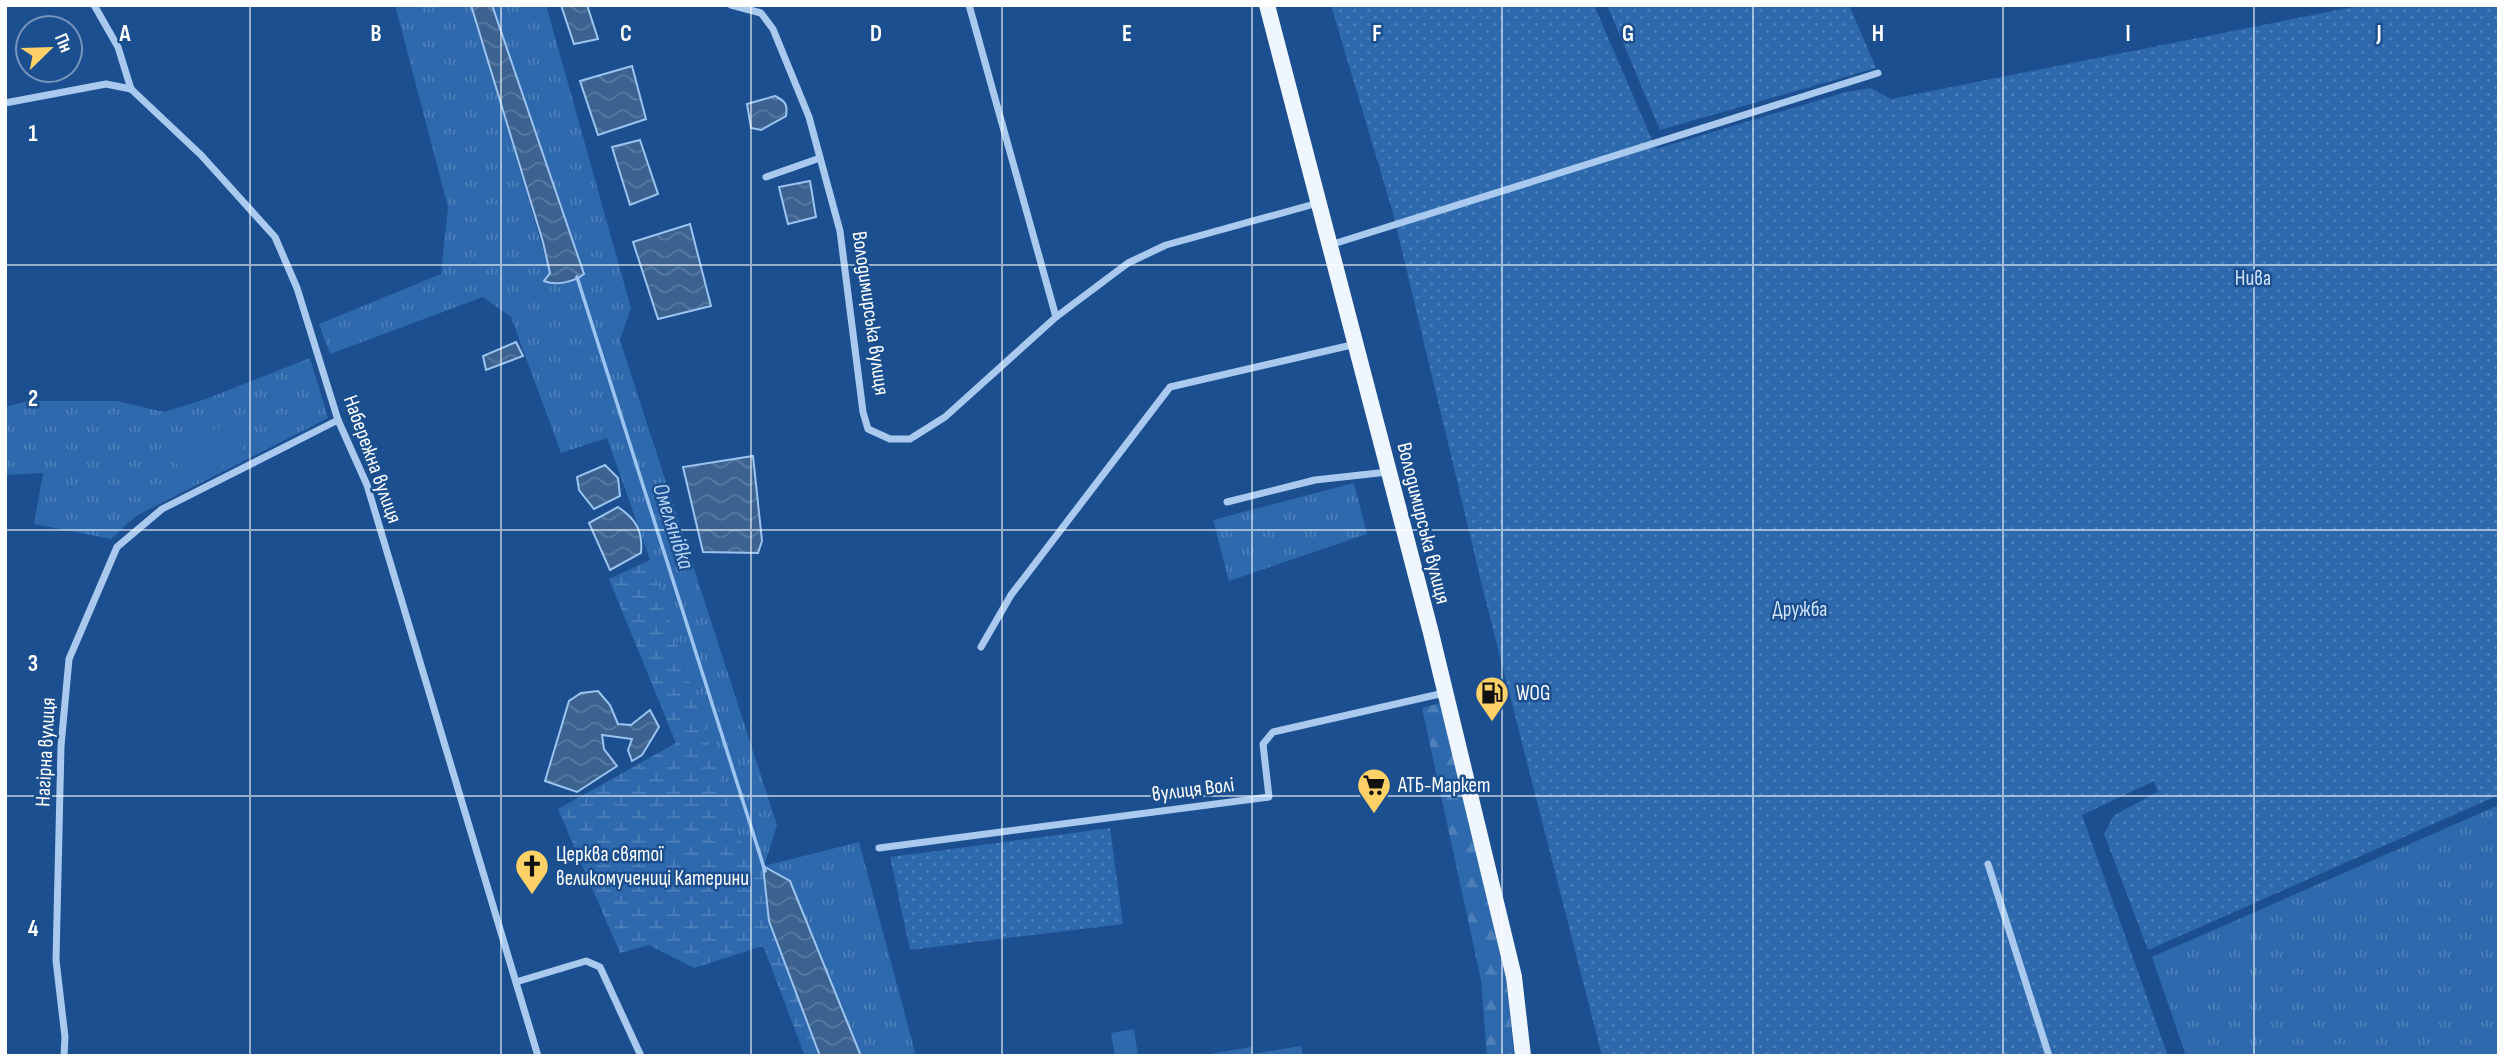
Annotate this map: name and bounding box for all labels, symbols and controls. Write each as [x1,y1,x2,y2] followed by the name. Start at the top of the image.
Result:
[14,14,84,84] north arrow
[119,20,132,48] text: A
[371,20,382,48] text: B
[620,20,632,48] text: C
[870,20,882,48] text: D
[1122,20,1132,48] text: E
[1372,20,1382,48] text: F
[1622,20,1634,48] text: G
[1872,20,1884,48] text: H
[2125,20,2131,48] text: I
[2375,20,2382,48] text: J
[49,30,77,56] text: Пн
[28,120,38,148] text: 1
[847,230,894,397] street label: Володимирська вулиця
[2235,266,2271,291] park label: Нива
[28,385,38,413] text: 2
[338,392,407,527] street label: Набережна вулиця
[1391,440,1456,606] street label: Володимирська вулиця
[646,480,700,573] water label: Омелянівка
[1773,597,1827,622] park label: Дружба
[28,650,38,678] text: 3
[1473,674,1511,723] fuel station icon: WOG
[1516,681,1550,706] place label: WOG
[30,697,61,807] street label: Нагірна вулиця
[1355,766,1393,815] supermarket icon: АТБ-Маркет
[1151,772,1236,807] street label: вулиця Волі
[1397,773,1490,798] place label: АТБ-Маркет
[556,842,749,891] place label: Церква святої великомучениці Катерини
[513,847,551,896] church icon: Церква святої великомучениці Катерини
[28,915,39,943] text: 4

